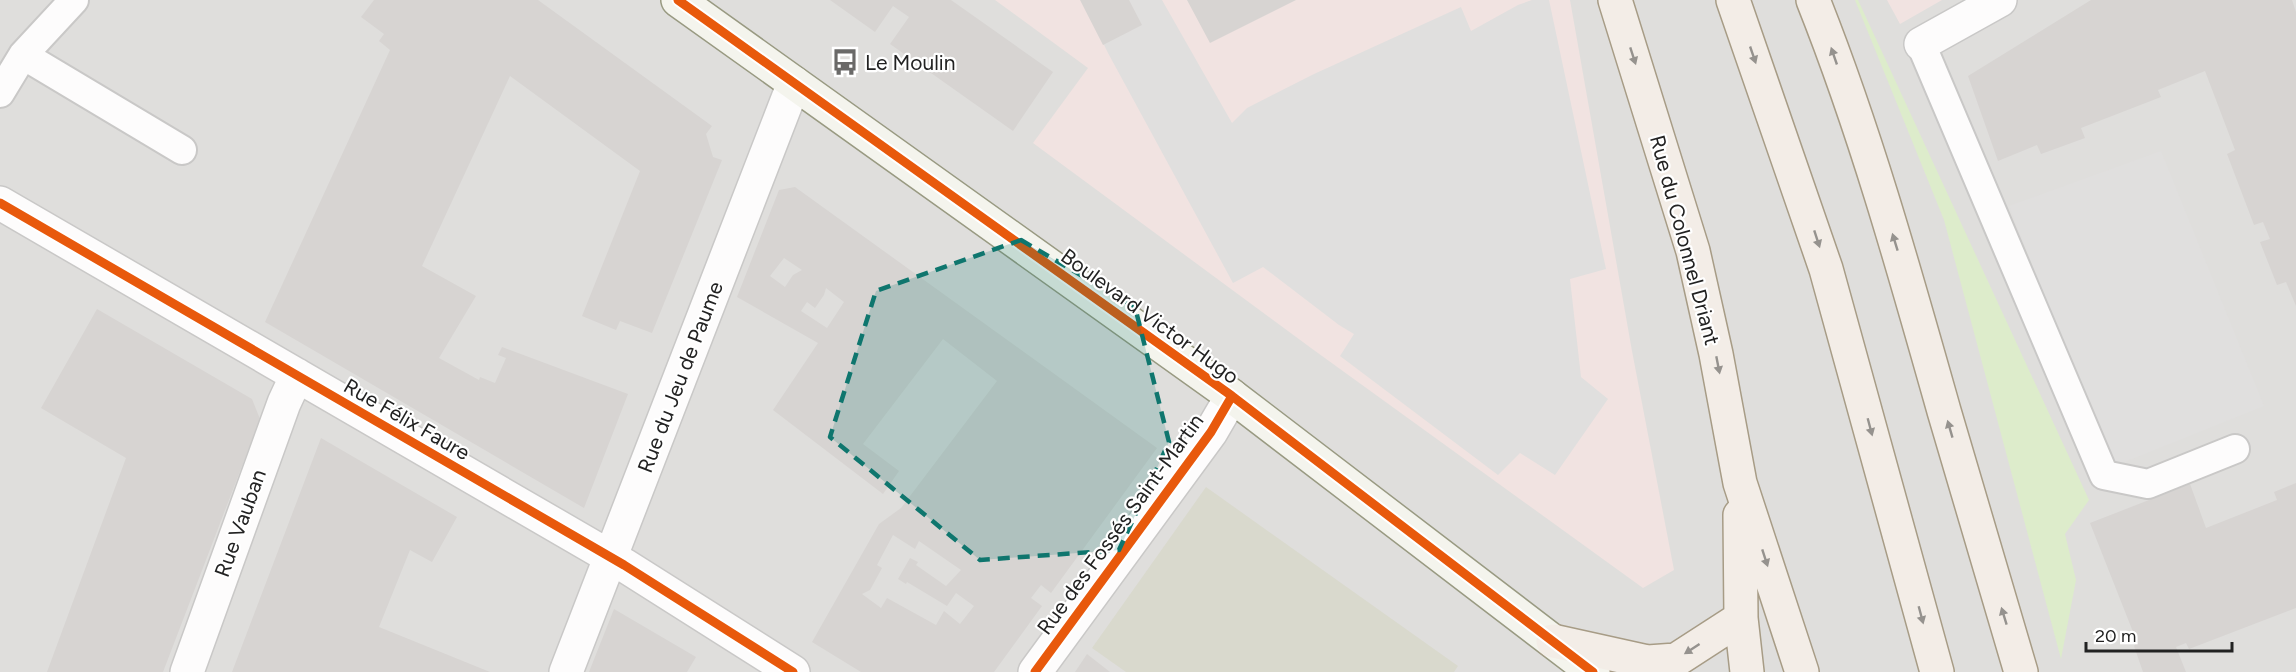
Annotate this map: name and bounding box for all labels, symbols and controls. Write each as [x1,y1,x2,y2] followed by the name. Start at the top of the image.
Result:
[1749,46,1758,64] one-way arrow
[830,47,860,77] bus stop icon: Le Moulin
[1628,47,1638,65] one-way arrow
[1829,47,1839,65] one-way arrow
[865,50,955,75] place label: Le Moulin
[1645,132,1725,348] street label: Rue du Colonnel Driant
[1812,230,1822,248] one-way arrow
[1890,233,1899,251] one-way arrow
[1056,243,1244,389] street label: Boulevard Victor Hugo
[632,278,728,476] street label: Rue du Jeu de Paume
[1714,356,1723,375] one-way arrow
[340,373,474,465] street label: Rue Félix Faure
[1031,409,1209,639] street label: Rue des Fossés Saint-Martin
[1865,418,1875,436] one-way arrow
[1944,420,1954,438] one-way arrow
[209,466,271,580] street label: Rue Vauban
[1761,549,1770,567] one-way arrow
[1917,606,1926,624] one-way arrow
[1999,607,2008,625] one-way arrow
[2086,615,2232,653] scale bar
[2095,625,2136,647] text: 20 m
[1683,644,1700,655] one-way arrow

